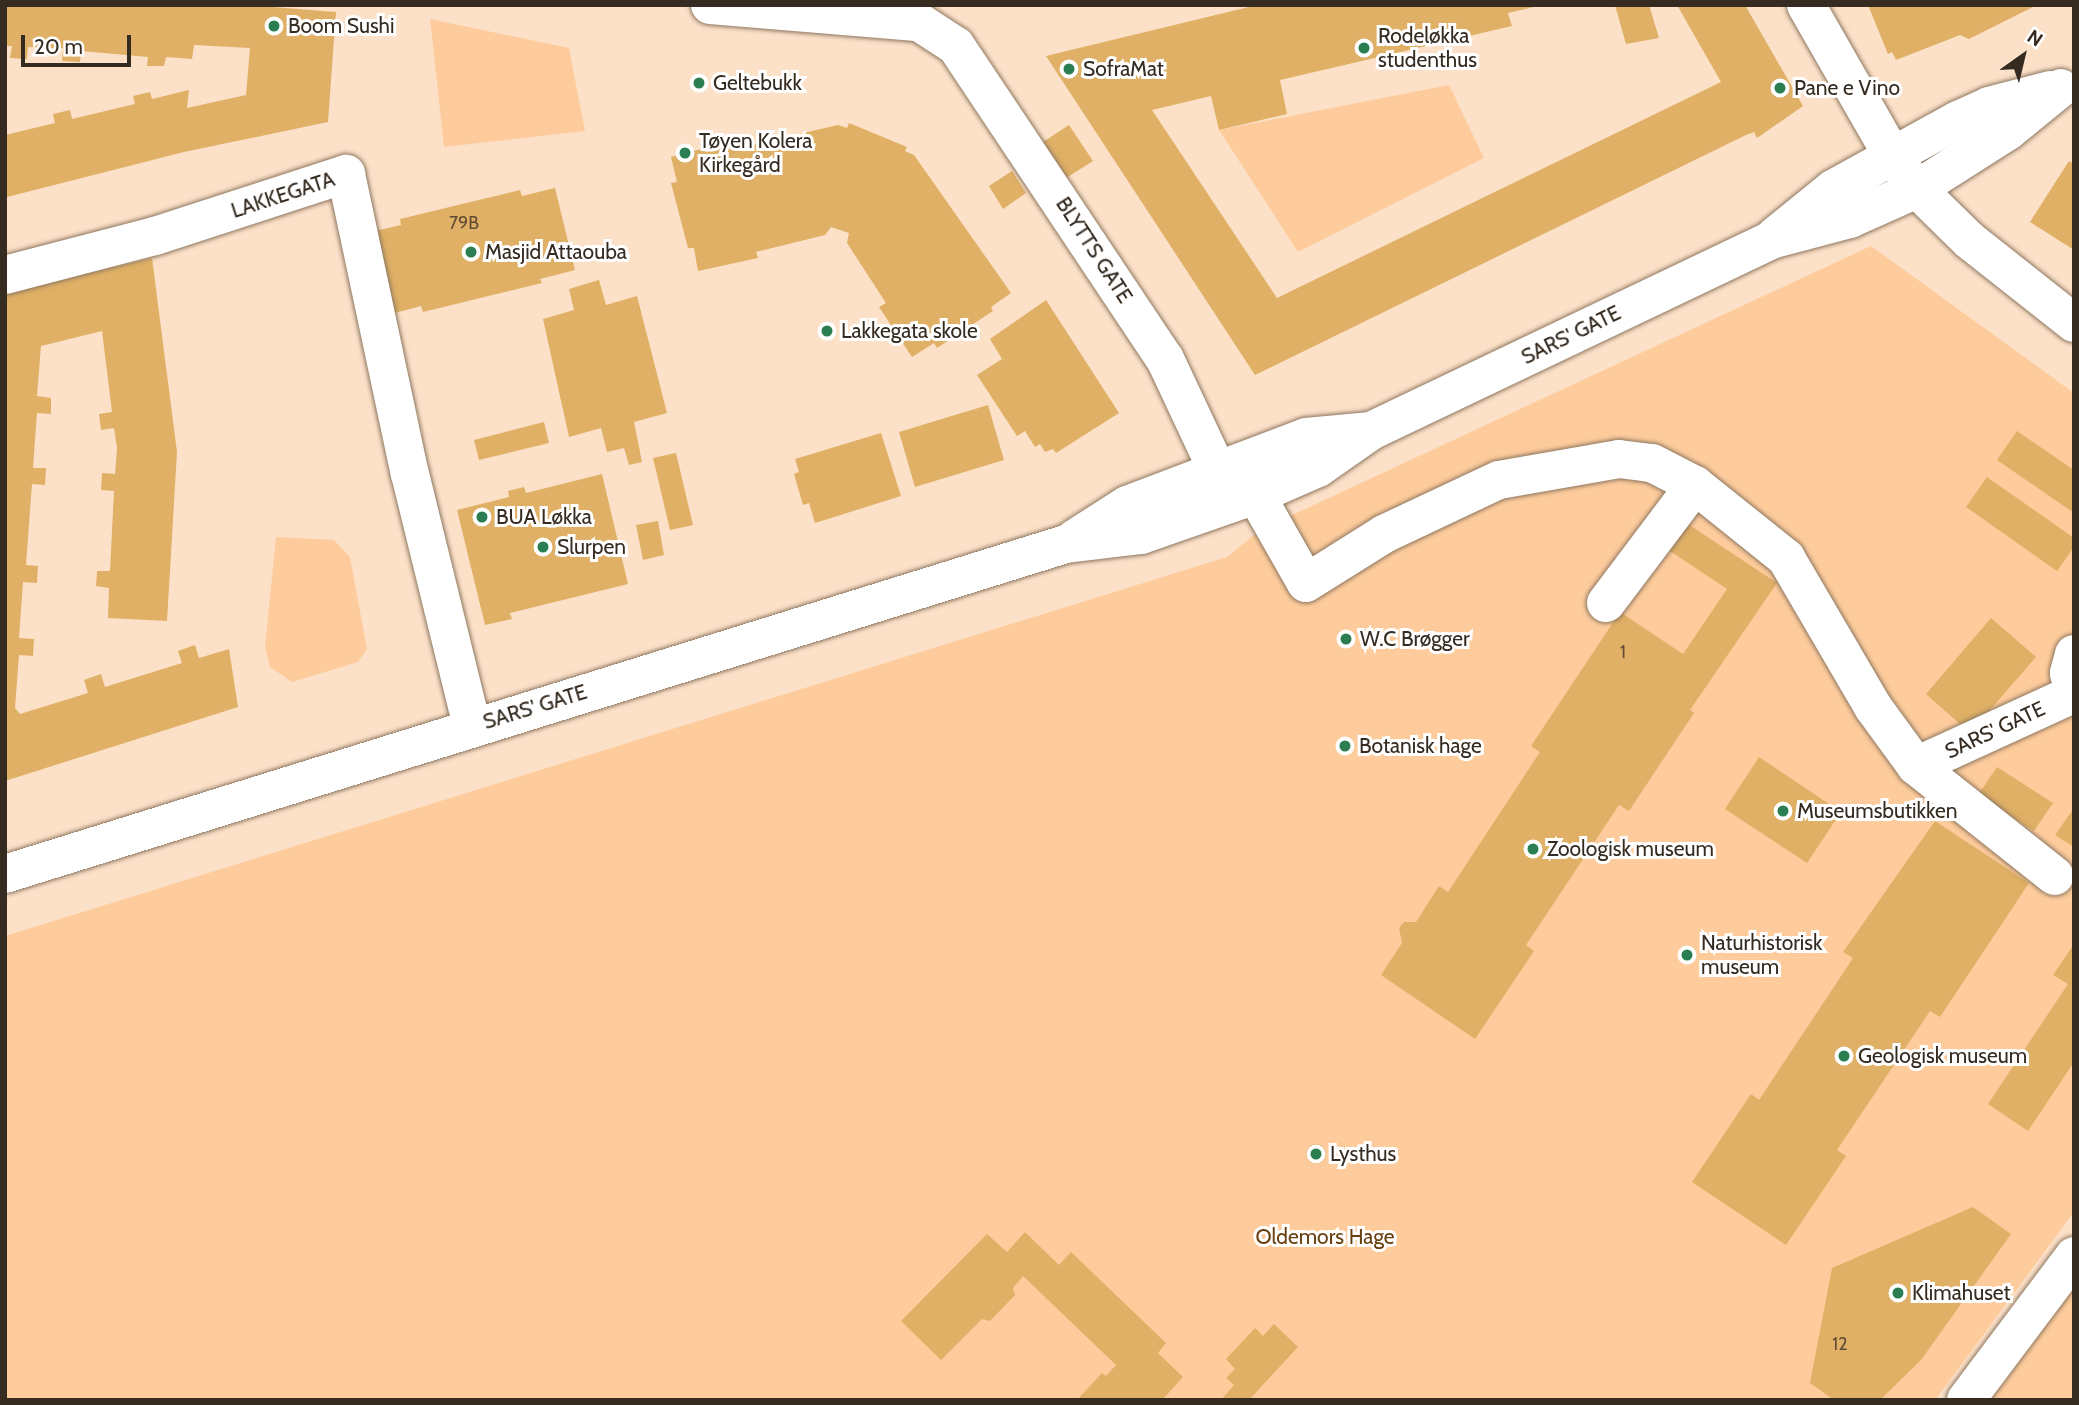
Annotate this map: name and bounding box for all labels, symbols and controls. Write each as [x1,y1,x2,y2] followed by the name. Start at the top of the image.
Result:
[288,13,394,39] place label: Boom Sushi
[266,18,282,34] marker: Boom Sushi
[24,21,135,65] scale bar
[1988,21,2058,91] north arrow
[1378,23,1477,73] place label: Rodeløkka studenthus
[2023,25,2047,51] text: N
[34,34,83,59] text: 20 m
[1356,40,1372,56] marker: Rodeløkka studenthus
[1083,56,1164,82] place label: SofraMat
[1061,61,1077,77] marker: SofraMat
[713,70,802,96] place label: Geltebukk
[691,75,707,91] marker: Geltebukk
[1794,75,1900,101] place label: Pane e Vino
[1772,80,1788,96] marker: Pane e Vino
[699,128,812,178] place label: Tøyen Kolera Kirkegård
[677,145,693,161] marker: Tøyen Kolera Kirkegård
[228,166,338,224] street label: LAKKEGATA
[1050,192,1138,308] street label: BLYTTS GATE
[449,212,479,234] house number: 79B
[485,239,627,265] place label: Masjid Attaouba
[463,244,479,260] marker: Masjid Attaouba
[1517,300,1625,370] street label: SARS' GATE
[841,318,978,344] place label: Lakkegata skole
[819,323,835,339] marker: Lakkegata skole
[496,504,592,530] place label: BUA Løkka
[474,509,490,525] marker: BUA Løkka
[557,534,626,560] place label: Slurpen
[535,539,551,555] marker: Slurpen
[1360,626,1470,652] place label: W.C Brøgger
[1338,631,1354,647] marker: W.C Brøgger
[1620,641,1626,663] house number: 1
[480,679,590,735] street label: SARS' GATE
[1941,696,2049,764] street label: SARS' GATE
[1359,733,1482,759] place label: Botanisk hage
[1337,738,1353,754] marker: Botanisk hage
[1797,798,1957,824] place label: Museumsbutikken
[1775,803,1791,819] marker: Museumsbutikken
[1547,836,1714,862] place label: Zoologisk museum
[1525,841,1541,857] marker: Zoologisk museum
[1701,930,1822,980] place label: Naturhistorisk museum
[1679,947,1695,963] marker: Naturhistorisk museum
[1858,1043,2027,1069] place label: Geologisk museum
[1836,1048,1852,1064] marker: Geologisk museum
[1330,1141,1396,1167] place label: Lysthus
[1308,1146,1324,1162] marker: Lysthus
[1255,1224,1395,1250] park label: Oldemors Hage
[1912,1280,2011,1306] place label: Klimahuset
[1890,1285,1906,1301] marker: Klimahuset
[1832,1333,1848,1355] house number: 12

